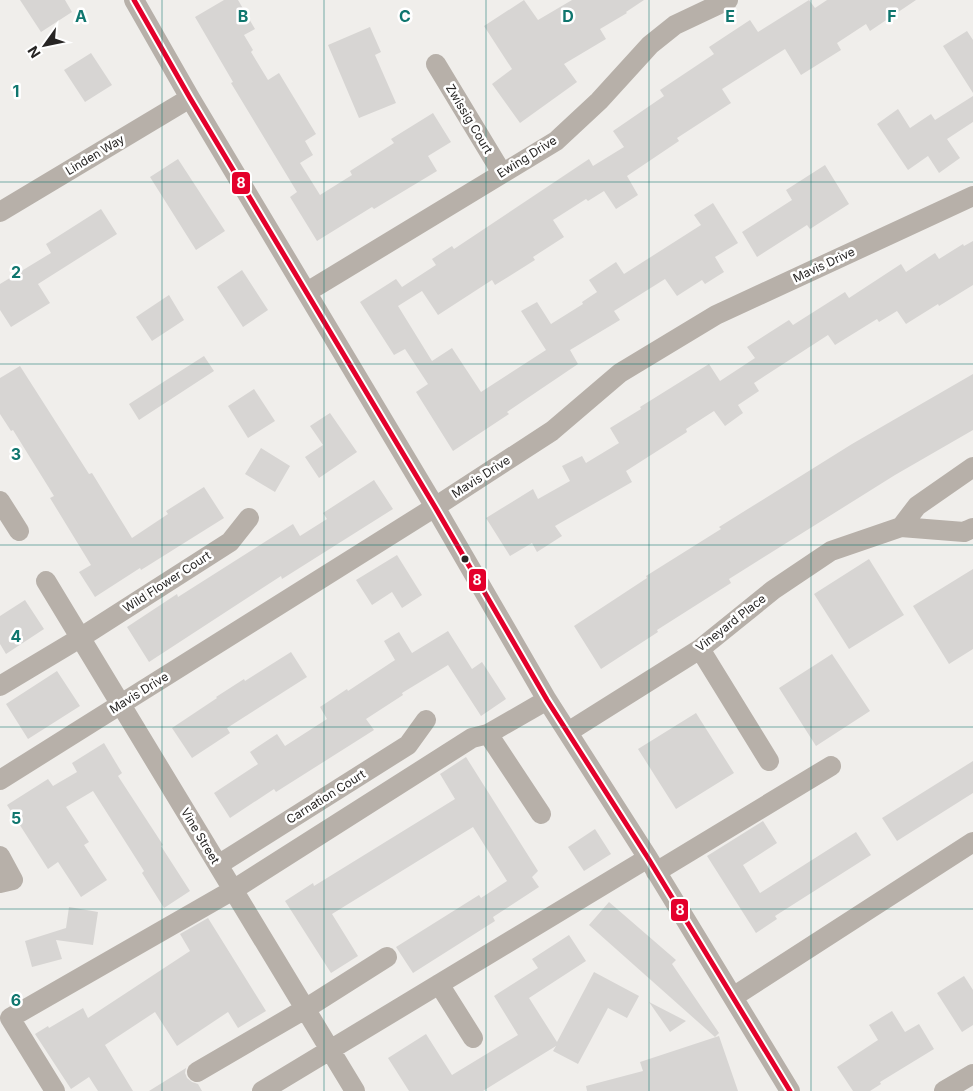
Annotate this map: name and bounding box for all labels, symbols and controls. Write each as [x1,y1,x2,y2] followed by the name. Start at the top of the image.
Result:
[75,6,87,26] text: A
[238,6,248,26] text: B
[399,6,411,26] text: C
[562,6,574,26] text: D
[725,6,735,26] text: E
[887,6,897,26] text: F
[20,20,70,70] north arrow
[24,43,44,61] text: N
[13,81,19,101] text: 1
[443,81,496,156] street label: Zwissig Court
[63,131,127,178] street label: Linden Way
[494,132,559,181] street label: Ewing Drive
[231,171,251,195] line badge: 8
[236,174,246,191] text: 8
[790,244,857,285] street label: Mavis Drive
[11,262,21,282] text: 2
[11,444,21,464] text: 3
[449,452,513,501] street label: Mavis Drive
[120,548,213,616] street label: Wild Flower Court
[460,554,470,564] unlabelled marker
[468,568,487,592] line badge: 8
[472,571,482,588] text: 8
[693,591,769,655] street label: Vineyard Place
[11,626,22,646] text: 4
[107,669,171,717] street label: Mavis Drive
[284,766,368,827] street label: Carnation Court
[178,805,223,866] street label: Vine Street
[11,808,21,828] text: 5
[670,898,689,922] line badge: 8
[675,901,685,918] text: 8
[11,990,21,1010] text: 6

